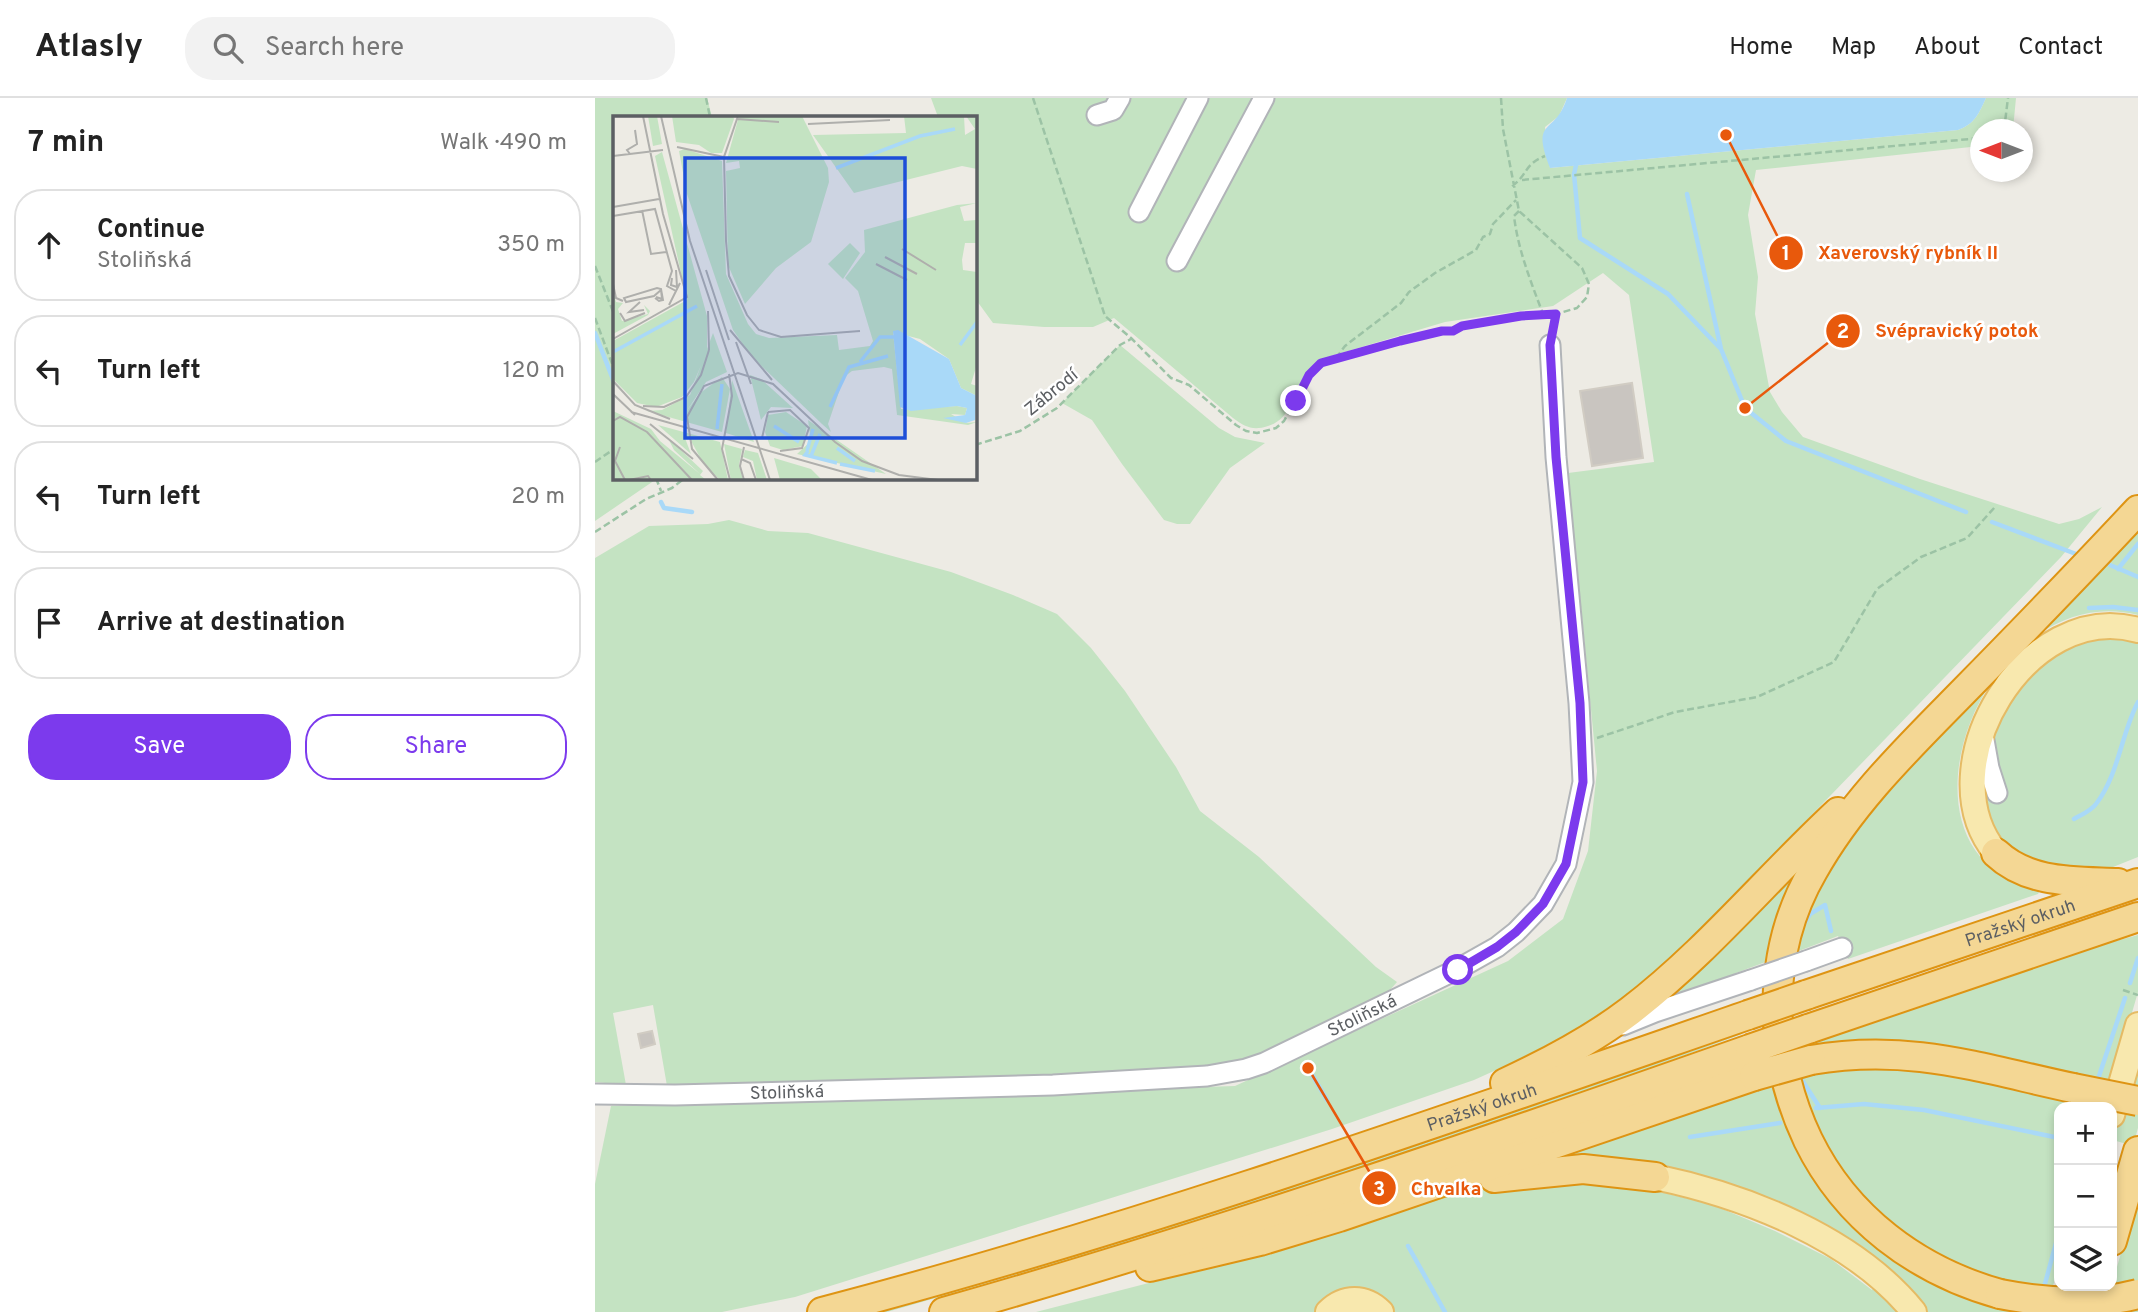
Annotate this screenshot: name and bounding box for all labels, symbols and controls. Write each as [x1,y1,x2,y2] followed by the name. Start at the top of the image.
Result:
[185,17,675,80] search box
[35,27,143,69] text: Atlasly
[209,29,247,67] icon: search
[265,32,404,65] text: Search here
[1729,33,1793,63] text: Home
[1831,33,1876,63] text: Map
[1914,33,1980,63] text: About
[2018,33,2103,63] text: Contact
[613,116,977,480] inset map
[1970,119,2033,182] north arrow
[28,125,104,162] text: 7 min
[440,129,567,158] text: Walk · 490 m
[97,214,205,247] text: Continue
[30,226,68,264] icon: ahead
[497,231,565,260] text: 350 m
[1769,233,2012,273] callout: Xaverovský rybník II
[1782,241,1790,268] text: 1
[1818,242,1998,266] text: Xaverovský rybník II
[97,247,192,276] text: Stoliňská
[1826,311,2052,351] callout: Svépravický potok
[1837,319,1849,346] text: 2
[1875,320,2039,344] text: Svépravický potok
[30,352,68,390] icon: left
[97,355,201,388] text: Turn left
[503,357,565,386] text: 120 m
[1020,364,1085,422] street label: Zábrodí
[1280,385,1311,416] route end
[30,478,68,516] icon: left
[97,481,201,514] text: Turn left
[511,483,565,512] text: 20 m
[30,604,68,642] icon: arrive
[97,607,345,640] text: Arrive at destination
[28,714,291,780] button: Save
[305,714,567,780] button: Share
[1962,895,2079,953] street label: Pražský okruh
[1442,954,1473,985] route start
[1324,990,1401,1043] street label: Stoliňská
[1424,1079,1540,1138] street label: Pražský okruh
[750,1081,824,1106] street label: Stoliňská
[2054,1102,2117,1291] map controls
[2054,1102,2117,1165] button: +
[2054,1165,2117,1228] button: −
[1361,1168,1495,1208] callout: Chvalka
[1373,1177,1385,1204] text: 3
[1411,1178,1481,1202] text: Chvalka
[2054,1228,2117,1291] button: layers

